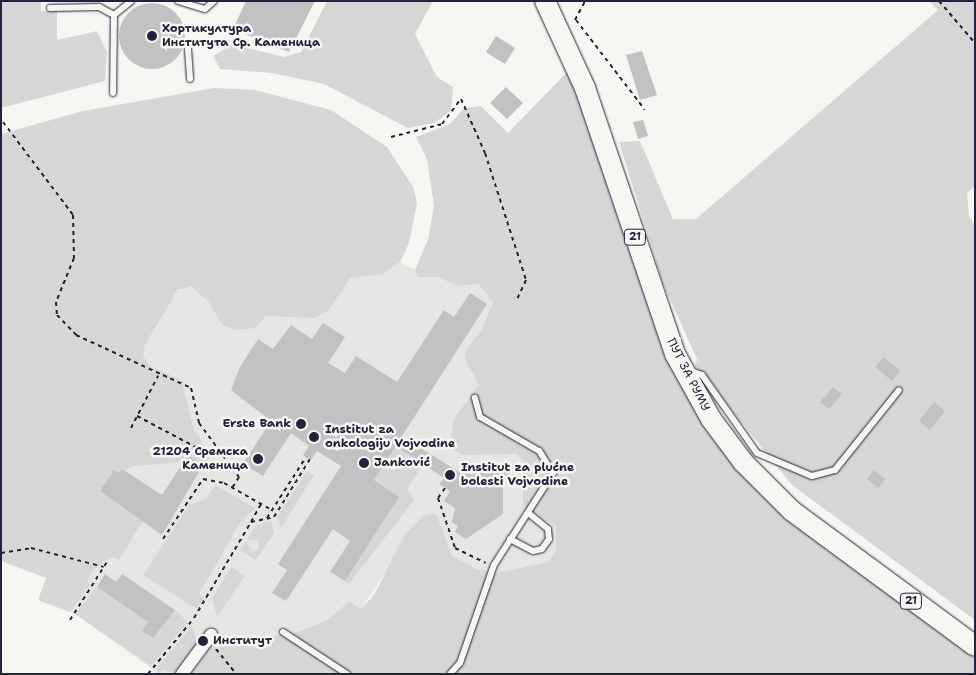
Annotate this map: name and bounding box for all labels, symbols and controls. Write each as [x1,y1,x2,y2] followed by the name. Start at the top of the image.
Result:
[162,22,320,50] place label: Хортикултура Института Ср. Каменица
[146,30,158,42] marker: Хортикултура Института Ср. Каменица
[624,228,646,246] road number: 21
[663,336,713,414] street label: ПУТ ЗА РУМУ
[223,417,291,431] place label: Erste Bank
[295,418,307,430] marker: Erste Bank
[325,423,455,451] place label: Institut za onkologiju Vojvodine
[307,430,321,444] marker: Institut za onkologiju Vojvodine
[152,445,248,473] place label: 21204 Сремска Каменица
[252,453,264,465] marker: 21204 Сремска Каменица
[374,456,430,470] place label: Janković
[358,457,370,469] marker: Janković
[461,461,574,489] place label: Institut za plućne bolesti Vojvodine
[443,468,457,482] marker: Institut za plućne bolesti Vojvodine
[900,592,922,610] road number: 21
[213,634,272,648] place label: Институт
[197,635,209,647] marker: Институт

